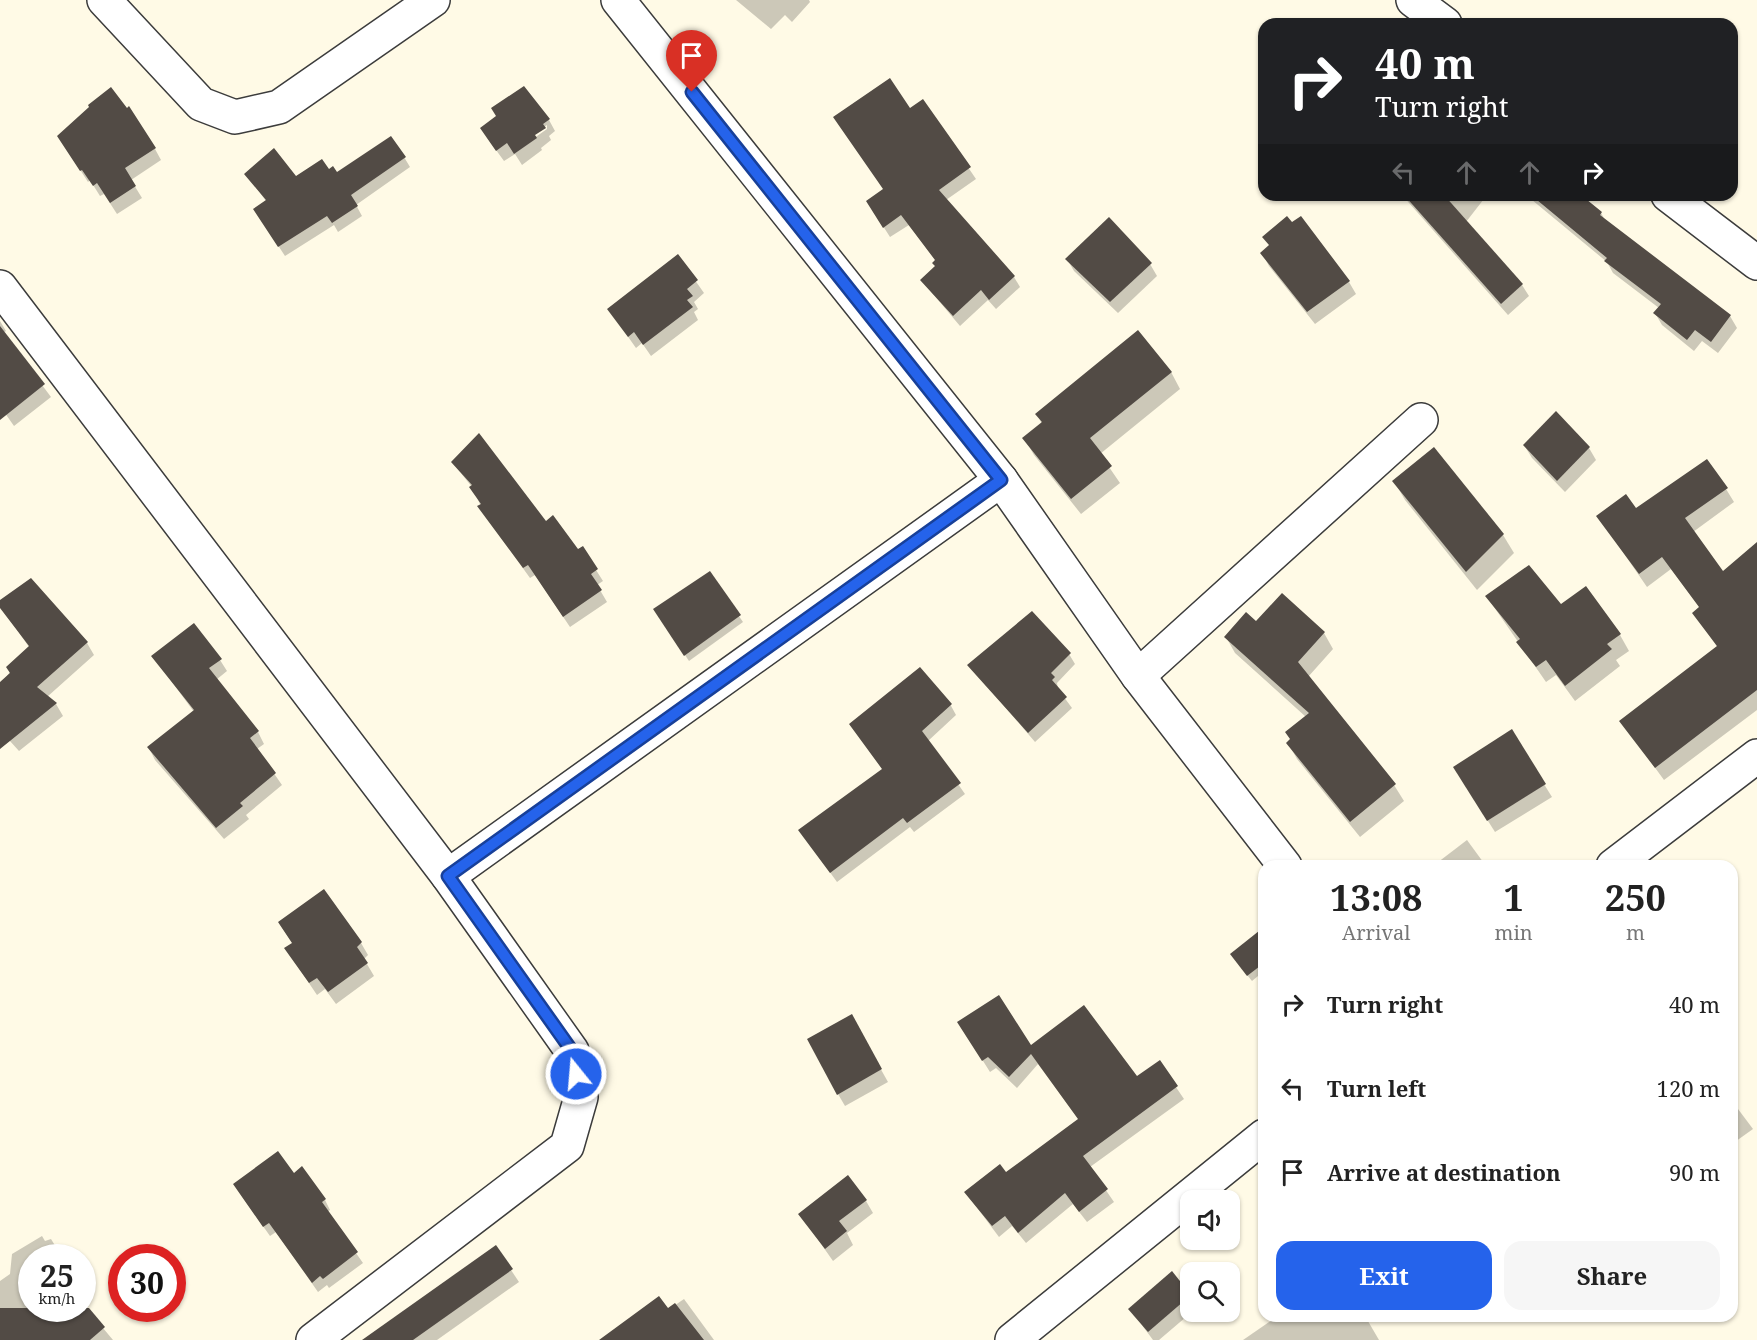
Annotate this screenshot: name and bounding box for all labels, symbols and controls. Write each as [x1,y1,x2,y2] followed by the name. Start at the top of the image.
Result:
[666,30,717,92] pin
[1375,34,1475,91] text: 40 m
[675,39,708,72] icon: arrive
[1276,42,1354,120] icon: right
[1375,88,1508,125] text: Turn right
[1387,156,1420,189] icon: left
[1450,156,1483,189] icon: ahead
[1513,156,1546,189] icon: ahead
[1576,156,1609,189] icon: right
[1330,873,1422,922] text: 13:08
[1503,873,1524,922] text: 1
[1605,873,1666,922] text: 250
[1342,919,1410,946] text: Arrival
[1495,919,1533,946] text: min
[1626,919,1645,946] text: m
[1276,988,1309,1021] icon: right
[1327,989,1443,1019] text: Turn right
[1669,989,1720,1019] text: 40 m
[544,1042,608,1106] position arrow
[1276,1072,1309,1105] icon: left
[1327,1073,1426,1103] text: Turn left
[1657,1073,1720,1103] text: 120 m
[1276,1156,1309,1189] icon: arrive
[1327,1157,1561,1187] text: Arrive at destination
[1669,1157,1720,1187] text: 90 m
[1180,1190,1240,1322] map controls
[1180,1190,1240,1250] button: sound
[1276,1241,1492,1310] button: Exit
[1504,1241,1720,1310] button: Share
[108,1244,186,1322] speed limit sign: 30
[40,1255,74,1296] text: 25
[1180,1262,1240,1322] button: search
[39,1288,75,1308] text: km/h

